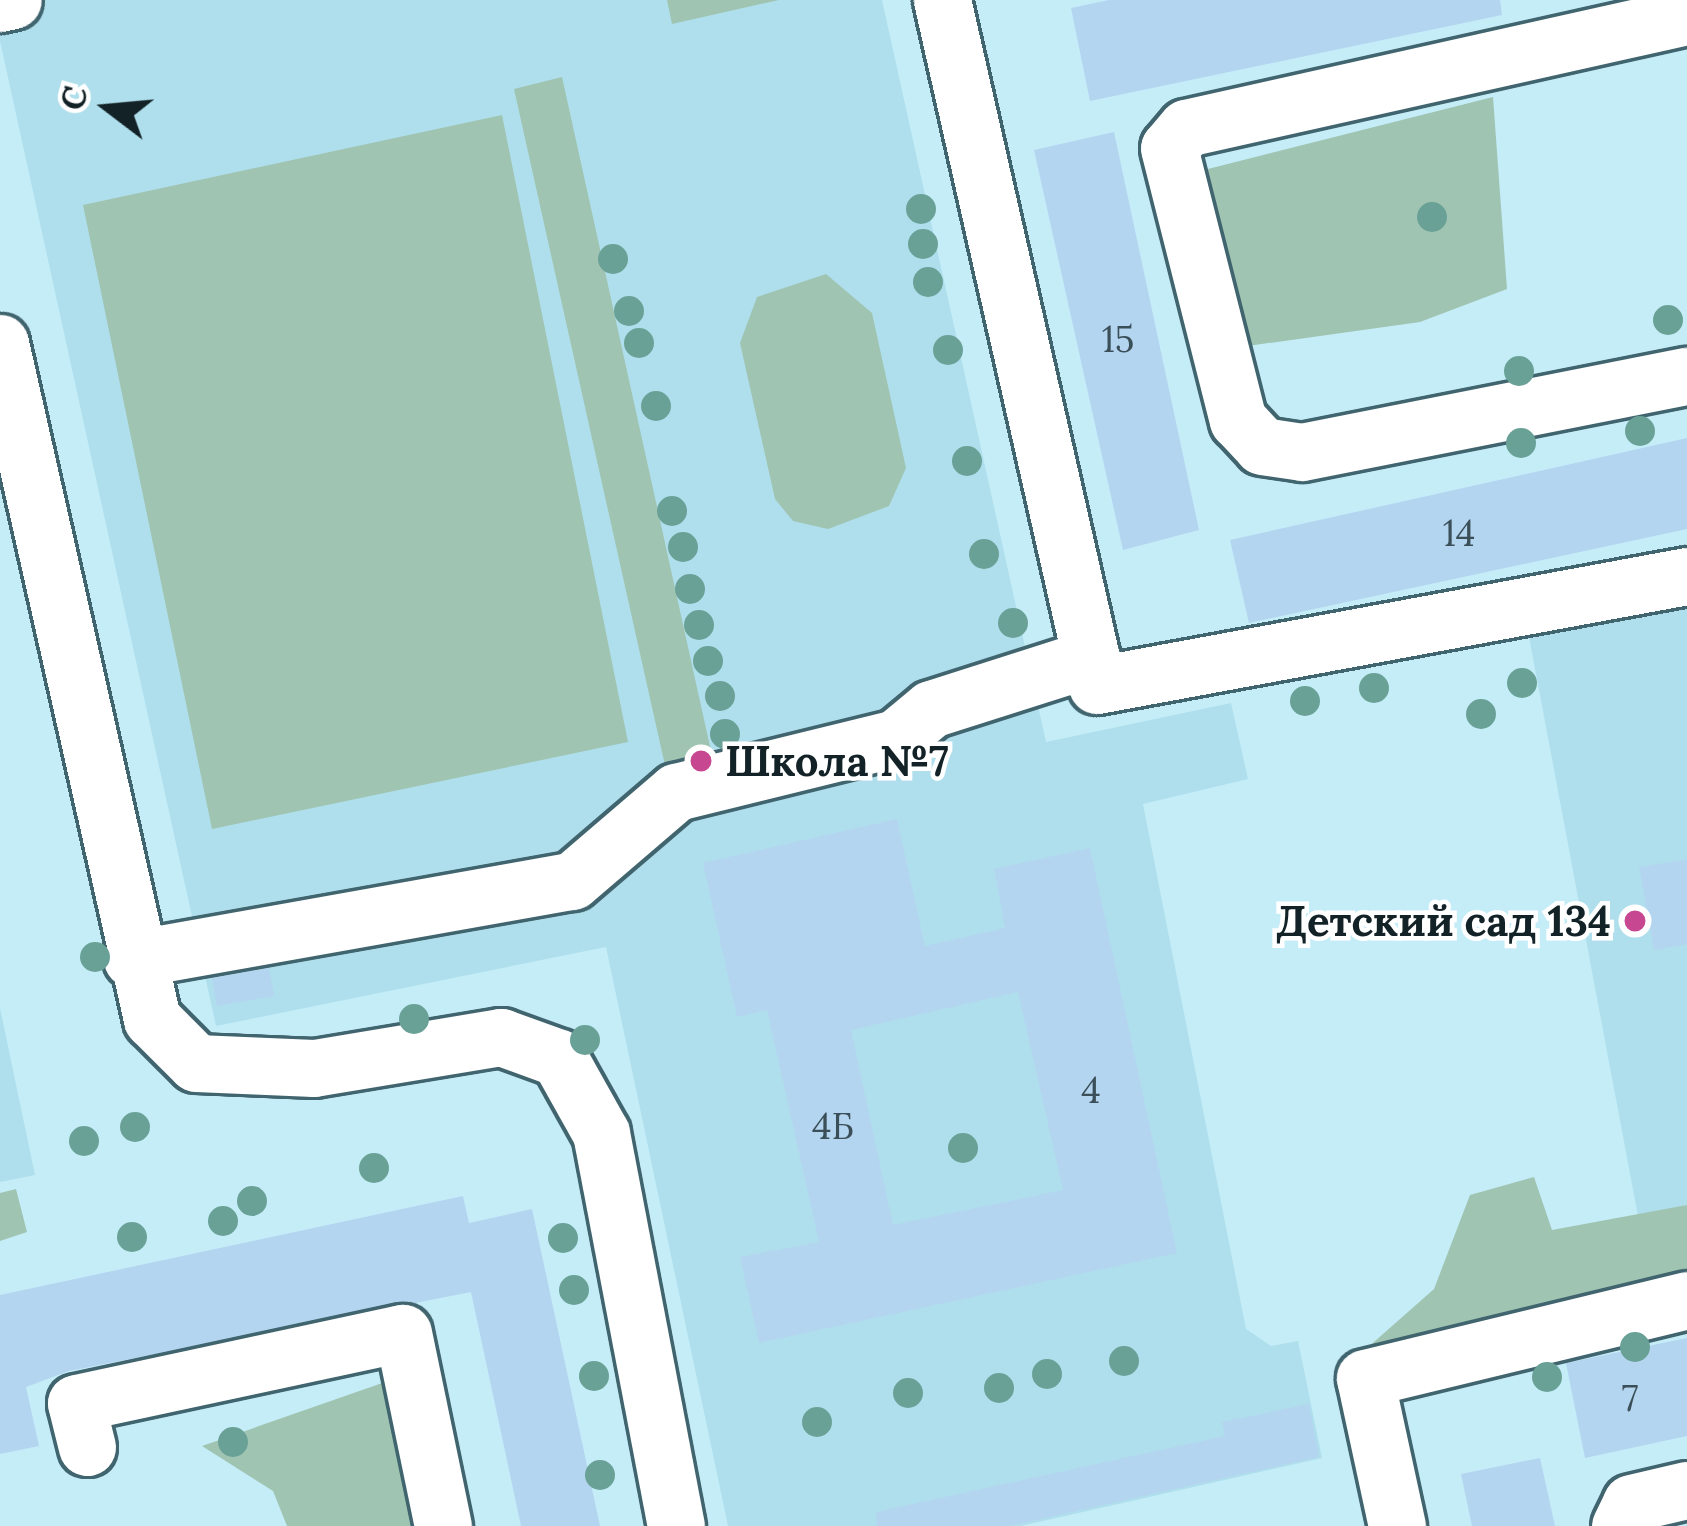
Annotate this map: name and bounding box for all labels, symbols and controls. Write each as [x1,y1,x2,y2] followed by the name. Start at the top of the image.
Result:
[48,48,168,168] north arrow
[50,81,97,115] text: С
[1102,318,1134,362] house number: 15
[1443,512,1475,556] house number: 14
[725,736,949,786] place label: Школа №7
[688,748,714,774] marker: Школа №7
[1276,896,1611,946] place label: Детский сад 134
[1622,908,1648,934] marker: Детский сад 134
[1081,1069,1101,1113] house number: 4
[812,1105,854,1149] house number: 4Б
[1622,1377,1638,1421] house number: 7

